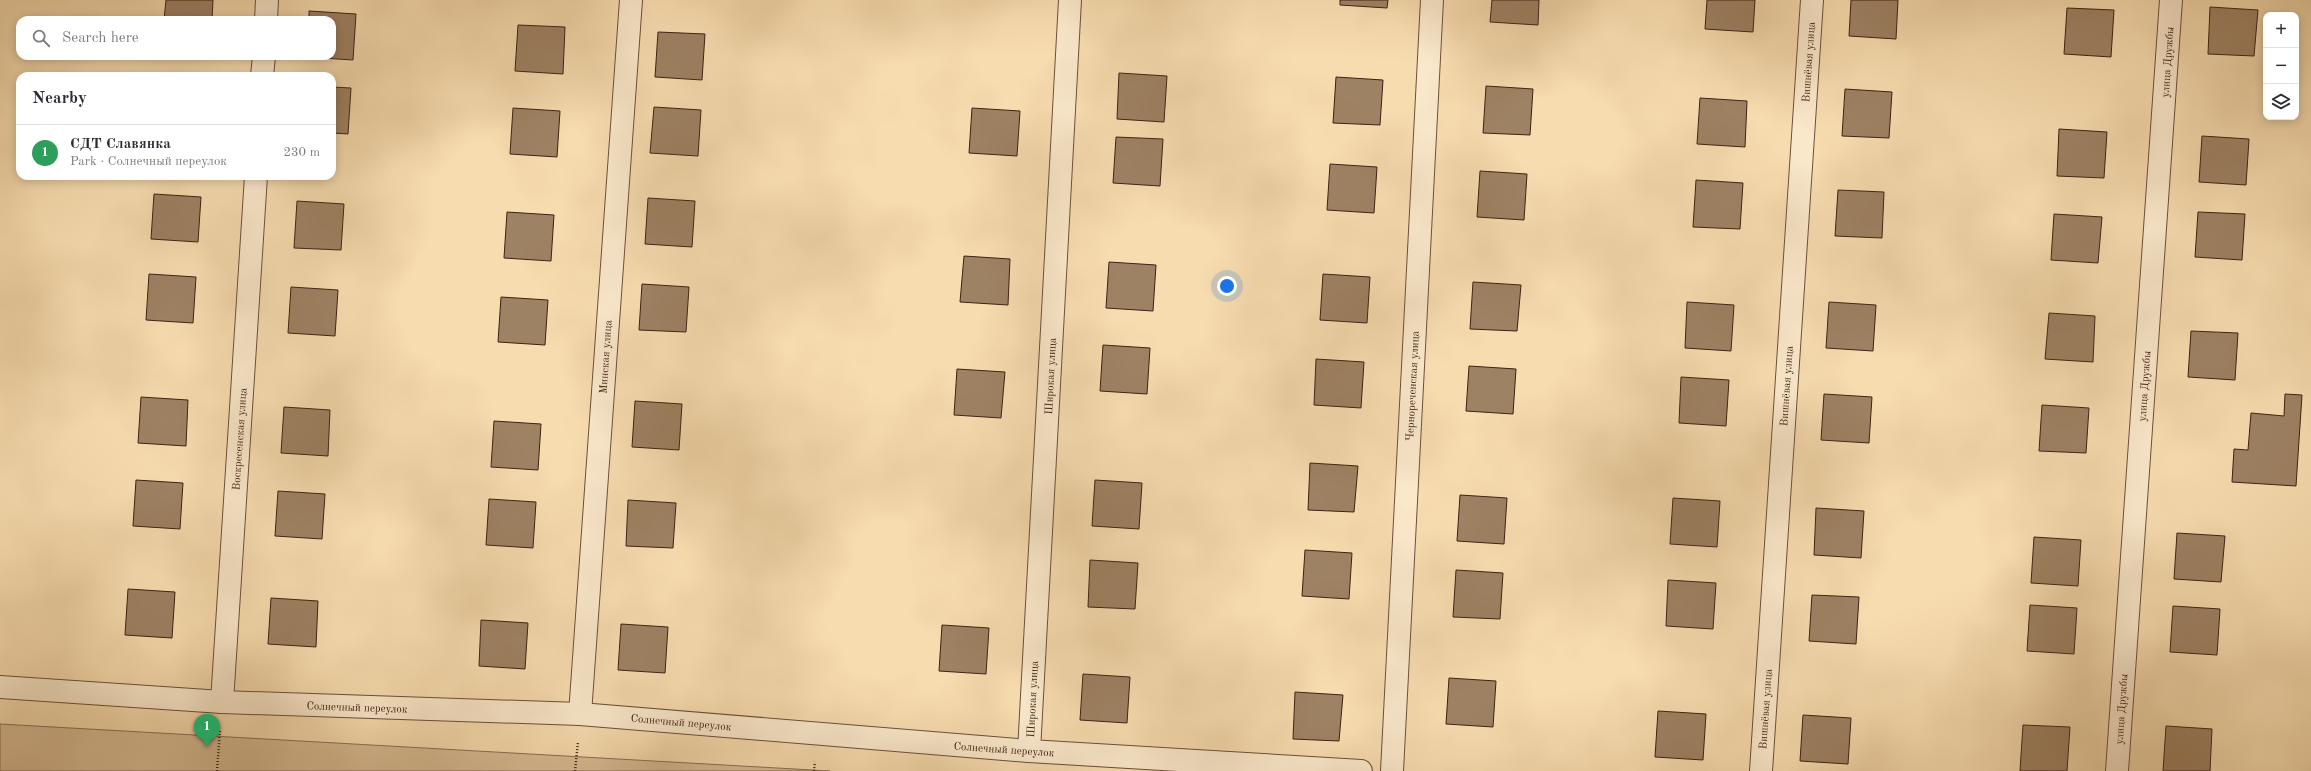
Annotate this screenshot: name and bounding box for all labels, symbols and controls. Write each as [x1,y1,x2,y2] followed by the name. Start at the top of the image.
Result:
[2263,12,2299,120] map controls
[2263,12,2299,48] button: +
[16,16,336,60] search box
[1801,21,1818,103] street label: Вишнёвая улица
[2161,26,2176,98] street label: улица Дружбы
[30,27,52,49] icon: search
[62,31,139,46] text: Search here
[2263,48,2299,84] button: −
[2263,84,2299,120] button: layers
[32,90,87,107] text: Nearby
[70,137,171,152] text: СДТ Славянка
[41,146,49,159] text: 1
[283,146,320,159] text: 230 m
[70,155,227,168] text: Park · Солнечный переулок
[1217,276,1237,296] your location
[598,319,615,394] street label: Минская улица
[1405,330,1422,441] street label: Чернореченская улица
[1044,337,1059,415] street label: Широкая улица
[1779,345,1796,427] street label: Вишнёвая улица
[2138,350,2153,422] street label: улица Дружбы
[231,387,250,491] street label: Воскресенская улица
[1026,660,1041,738] street label: Широкая улица
[1758,668,1775,750] street label: Вишнёвая улица
[2115,673,2130,745] street label: улица Дружбы
[306,701,408,716] street label: Солнечный переулок
[194,714,220,747] pin: 1
[630,714,732,733] street label: Солнечный переулок
[953,741,1055,760] street label: Солнечный переулок

